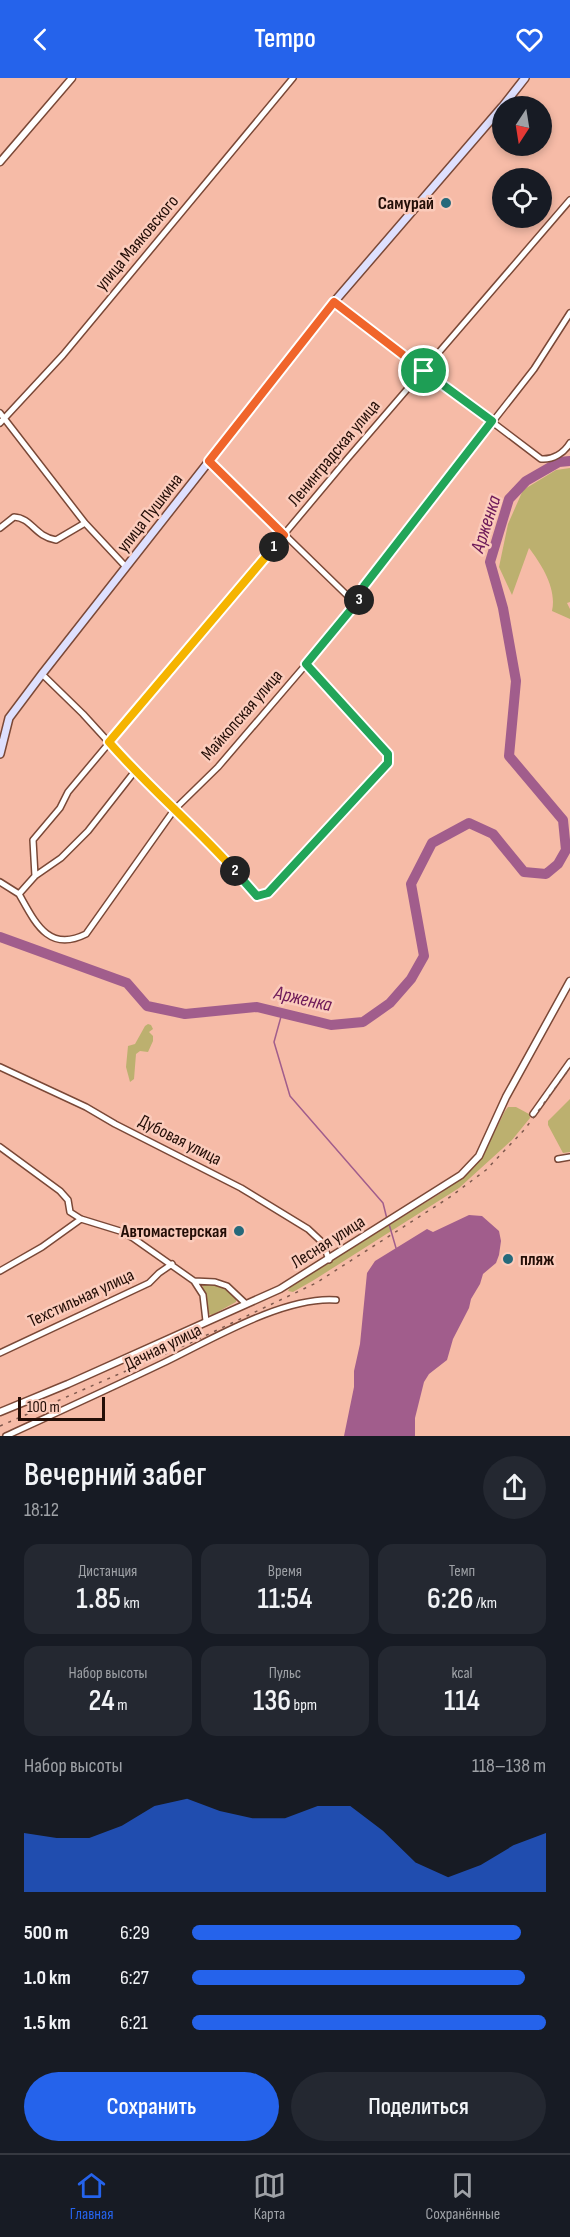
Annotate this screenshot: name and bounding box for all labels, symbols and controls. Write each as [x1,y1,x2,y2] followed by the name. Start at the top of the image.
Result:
[24,23,57,56] icon: back
[254,23,316,55] text: Tempo
[513,23,546,56] icon: heart
[492,96,552,156] north arrow
[492,96,552,228] map controls
[492,168,552,228] button: locate
[91,191,183,295] street label: улица Маяковского
[378,193,434,214] place label: Самурай
[439,196,453,210] marker: Самурай
[398,345,449,396] pin
[407,354,440,387] icon: arrive
[283,396,385,510] street label: Ленинградская улица
[113,469,187,557] street label: улица Пушкина
[465,492,506,556] water label: Арженка
[259,532,289,562] pin: 1
[271,537,277,556] text: 1
[344,585,374,615] pin: 3
[355,590,363,609] text: 3
[197,665,287,765] street label: Майкопская улица
[220,856,250,886] pin: 2
[231,861,239,880] text: 2
[271,981,334,1017] water label: Арженка
[135,1110,225,1170] street label: Дубовая улица
[287,1211,369,1273] street label: Лесная улица
[120,1221,227,1242] place label: Автомастерская
[232,1224,246,1238] marker: Автомастерская
[520,1249,554,1270] place label: пляж
[501,1252,515,1266] marker: пляж
[25,1264,137,1332] street label: Техстильная улица
[121,1319,205,1375] street label: Дачная улица
[18,1394,105,1422] scale bar
[27,1398,60,1417] text: 100 m
[24,1455,206,1495] text: Вечерний забег
[483,1456,546,1519] button: share
[24,1498,59,1522] text: 18:12
[79,1562,137,1581] text: Дистанция
[268,1562,302,1581] text: Время
[449,1562,475,1581] text: Темп
[76,1581,121,1617] text: 1.85
[258,1581,312,1617] text: 11:54
[427,1581,474,1617] text: 6:26
[121,1594,140,1613] text: km
[474,1594,497,1613] text: /km
[69,1664,147,1683] text: Набор высоты
[269,1664,301,1683] text: Пульс
[451,1664,473,1683] text: kcal
[89,1683,115,1719] text: 24
[253,1683,291,1719] text: 136
[444,1683,480,1719] text: 114
[115,1696,127,1715] text: m
[291,1696,317,1715] text: bpm
[24,1754,123,1778] text: Набор высоты
[472,1754,546,1778] text: 118–138 m
[24,1921,68,1945] text: 500 m
[120,1921,150,1945] text: 6:29
[24,1966,71,1990] text: 1.0 km
[120,1966,149,1990] text: 6:27
[24,2011,70,2035] text: 1.5 km
[120,2011,148,2035] text: 6:21
[24,2072,279,2141] button: Сохранить
[291,2072,546,2141] button: Поделиться
[70,2169,113,2224] tab: Главная
[253,2169,286,2224] tab: Карта
[426,2169,500,2224] tab: Сохранённые

